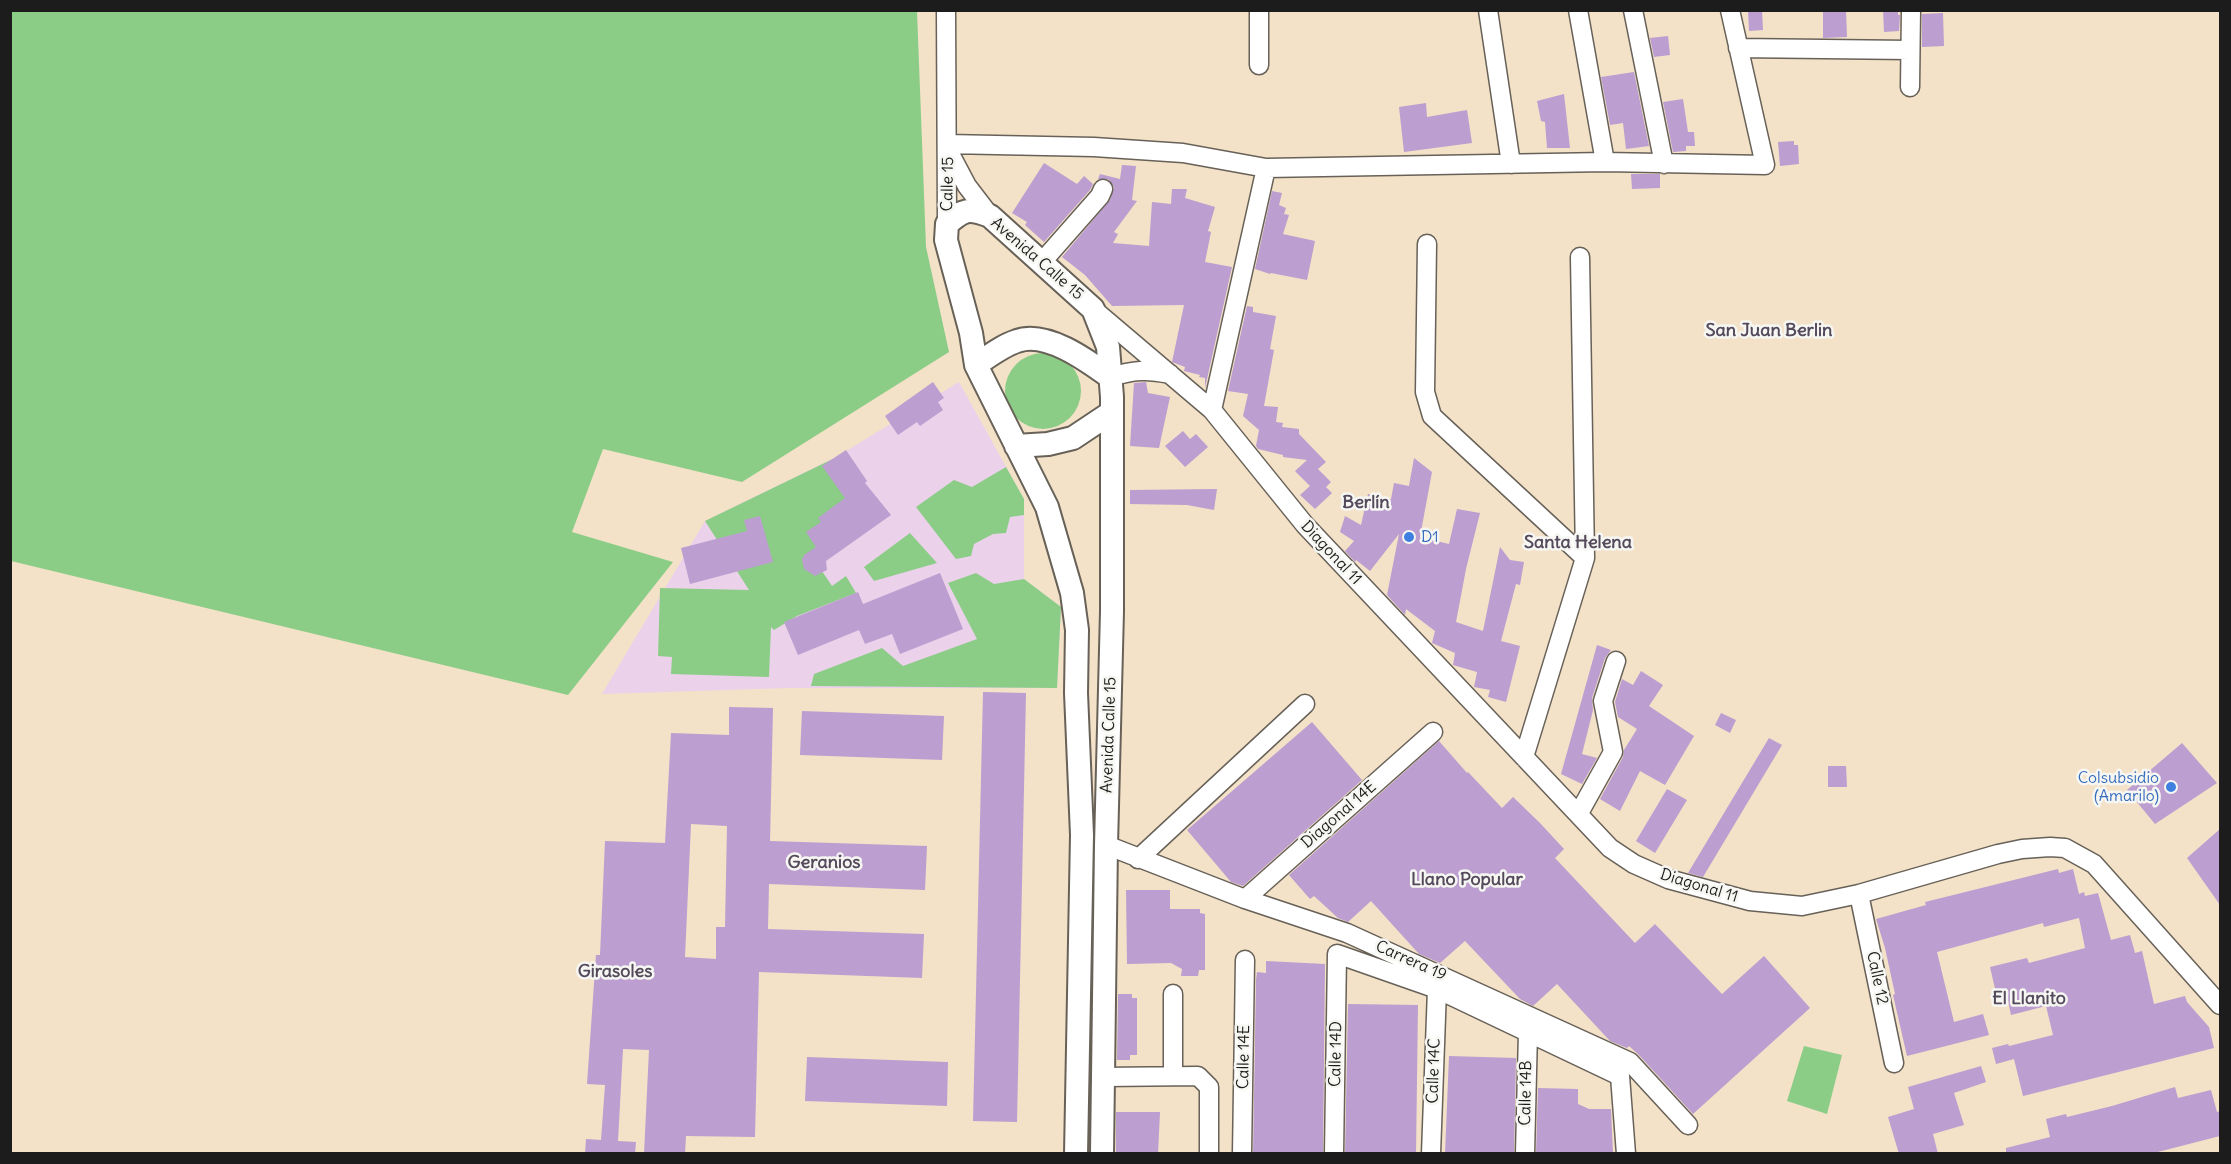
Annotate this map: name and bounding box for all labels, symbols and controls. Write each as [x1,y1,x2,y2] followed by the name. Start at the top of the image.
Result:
[938,156,958,212] street label: Calle 15
[987,214,1087,304] street label: Avenida Calle 15
[1706,320,1832,342] district label: San Juan Berlin
[1342,492,1390,514] district label: Berlín
[1297,517,1365,589] street label: Diagonal 11
[1421,527,1439,547] place label: D1
[1402,530,1416,544] marker: D1
[1524,532,1632,554] district label: Santa Helena
[1097,676,1121,794] street label: Avenida Calle 15
[2078,768,2159,806] place label: Colsubsidio (Amarilo)
[1298,777,1380,853] street label: Diagonal 14E
[2164,780,2178,794] marker: Colsubsidio (Amarilo)
[788,852,860,874] district label: Geranios
[1658,865,1740,907] street label: Diagonal 11
[1411,869,1523,891] district label: Llano Popular
[1373,937,1449,985] street label: Carrera 19
[1862,949,1892,1007] street label: Calle 12
[578,961,652,983] district label: Girasoles
[1992,988,2066,1010] district label: El Llanito
[1326,1021,1346,1087] street label: Calle 14D
[1234,1025,1254,1089] street label: Calle 14E
[1423,1038,1445,1104] street label: Calle 14C
[1516,1060,1536,1126] street label: Calle 14B

